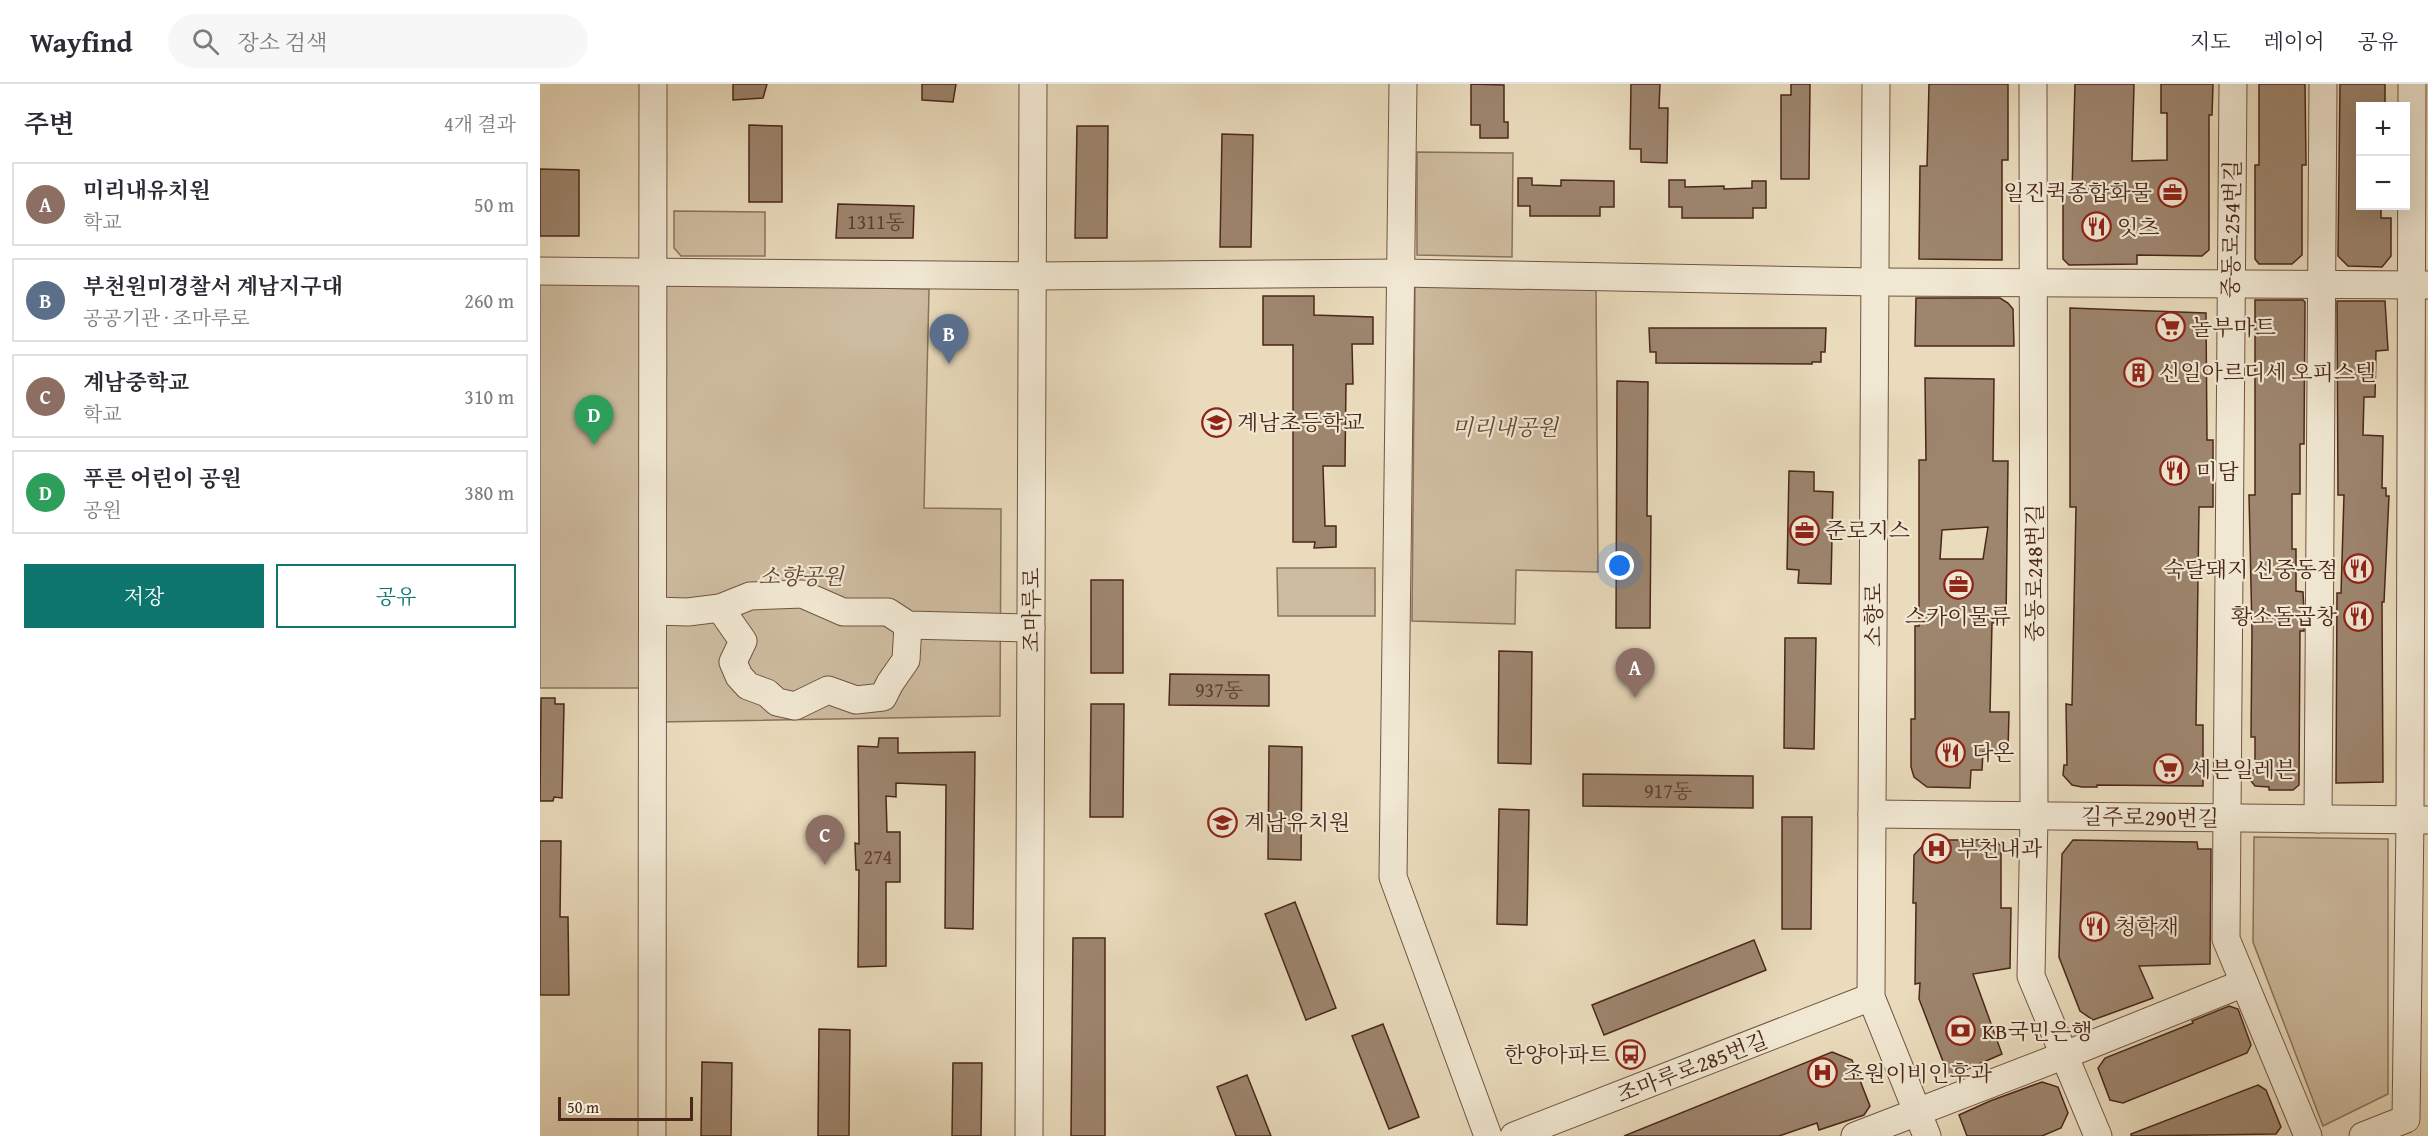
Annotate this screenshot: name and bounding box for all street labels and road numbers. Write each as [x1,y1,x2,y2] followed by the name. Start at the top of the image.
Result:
[2214,160,2248,298] street label: 중동로254번길
[2018,504,2050,642] street label: 중동로248번길
[1015,567,1047,653] street label: 조마루로
[1857,583,1889,647] street label: 소향로
[2081,800,2219,834] street label: 길주로290번길
[1612,1024,1772,1110] street label: 조마루로285번길

